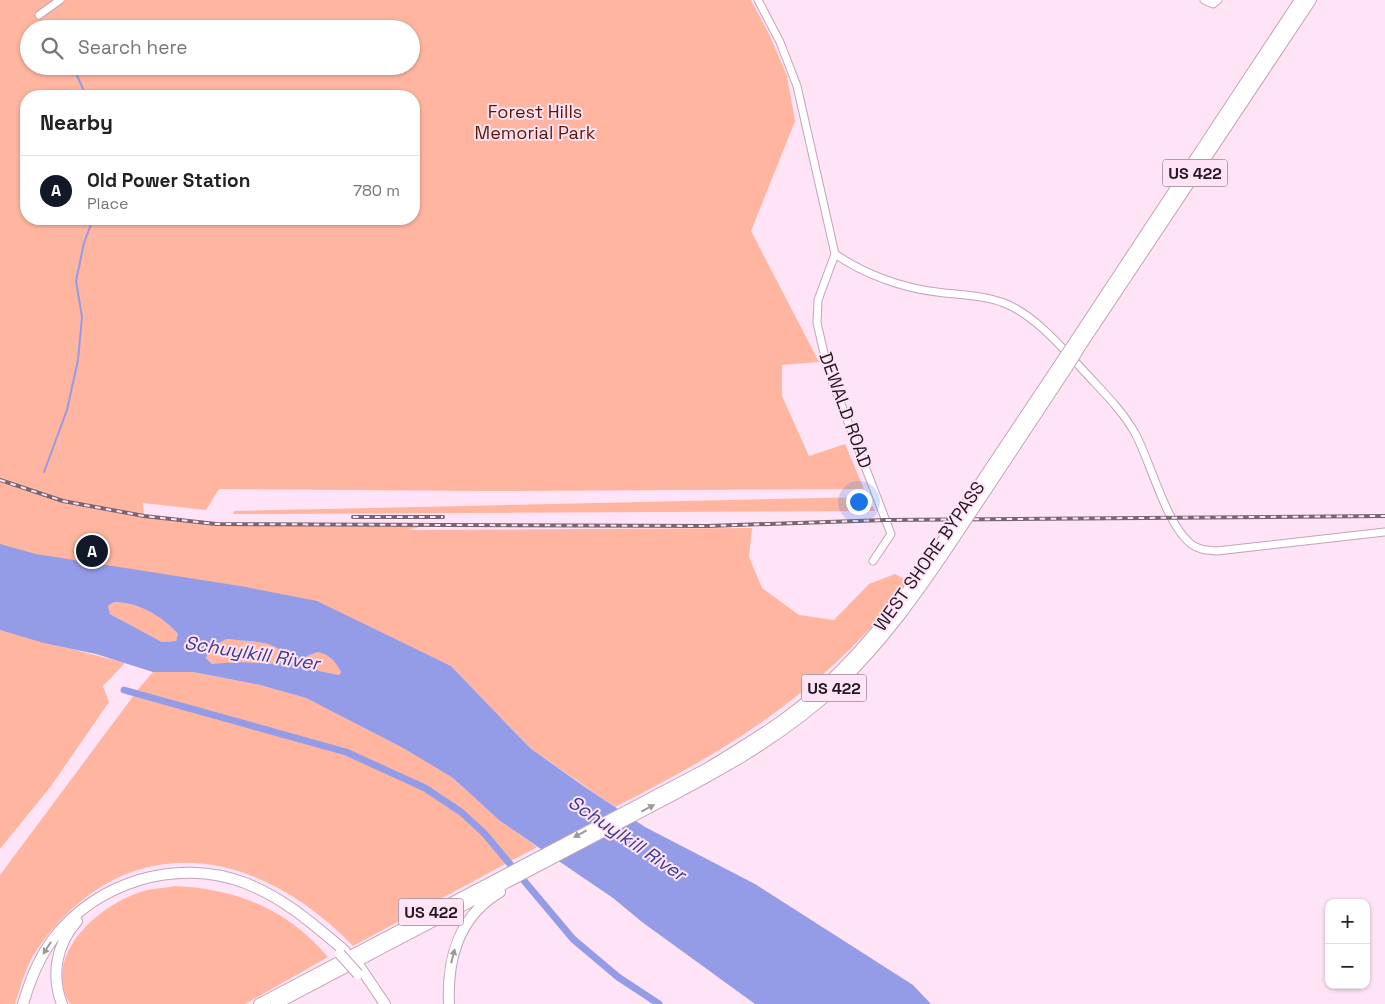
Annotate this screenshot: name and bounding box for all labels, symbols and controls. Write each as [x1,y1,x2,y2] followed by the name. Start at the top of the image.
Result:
[20,20,420,75] search box
[38,34,66,62] icon: search
[78,35,188,60] text: Search here
[475,100,596,144] park label: Forest Hills Memorial Park
[40,109,113,136] text: Nearby
[1162,160,1228,187] road number: US 422
[87,168,250,193] text: Old Power Station
[51,180,61,201] text: A
[353,180,400,201] text: 780 m
[87,193,129,214] text: Place
[814,349,878,471] street label: DEWALD ROAD
[869,477,989,635] street label: WEST SHORE BYPASS
[846,489,872,515] your location
[76,532,108,570] pin: A
[183,630,323,676] water label: Schuylkill River
[802,674,866,701] road number: US 422
[563,789,692,888] water label: Schuylkill River
[641,804,654,813] one-way arrow
[573,830,588,838] one-way arrow
[398,899,464,926] road number: US 422
[1325,899,1370,989] map controls
[1325,899,1370,944] button: +
[42,941,52,954] one-way arrow
[1325,944,1370,989] button: −
[449,948,457,963] one-way arrow

